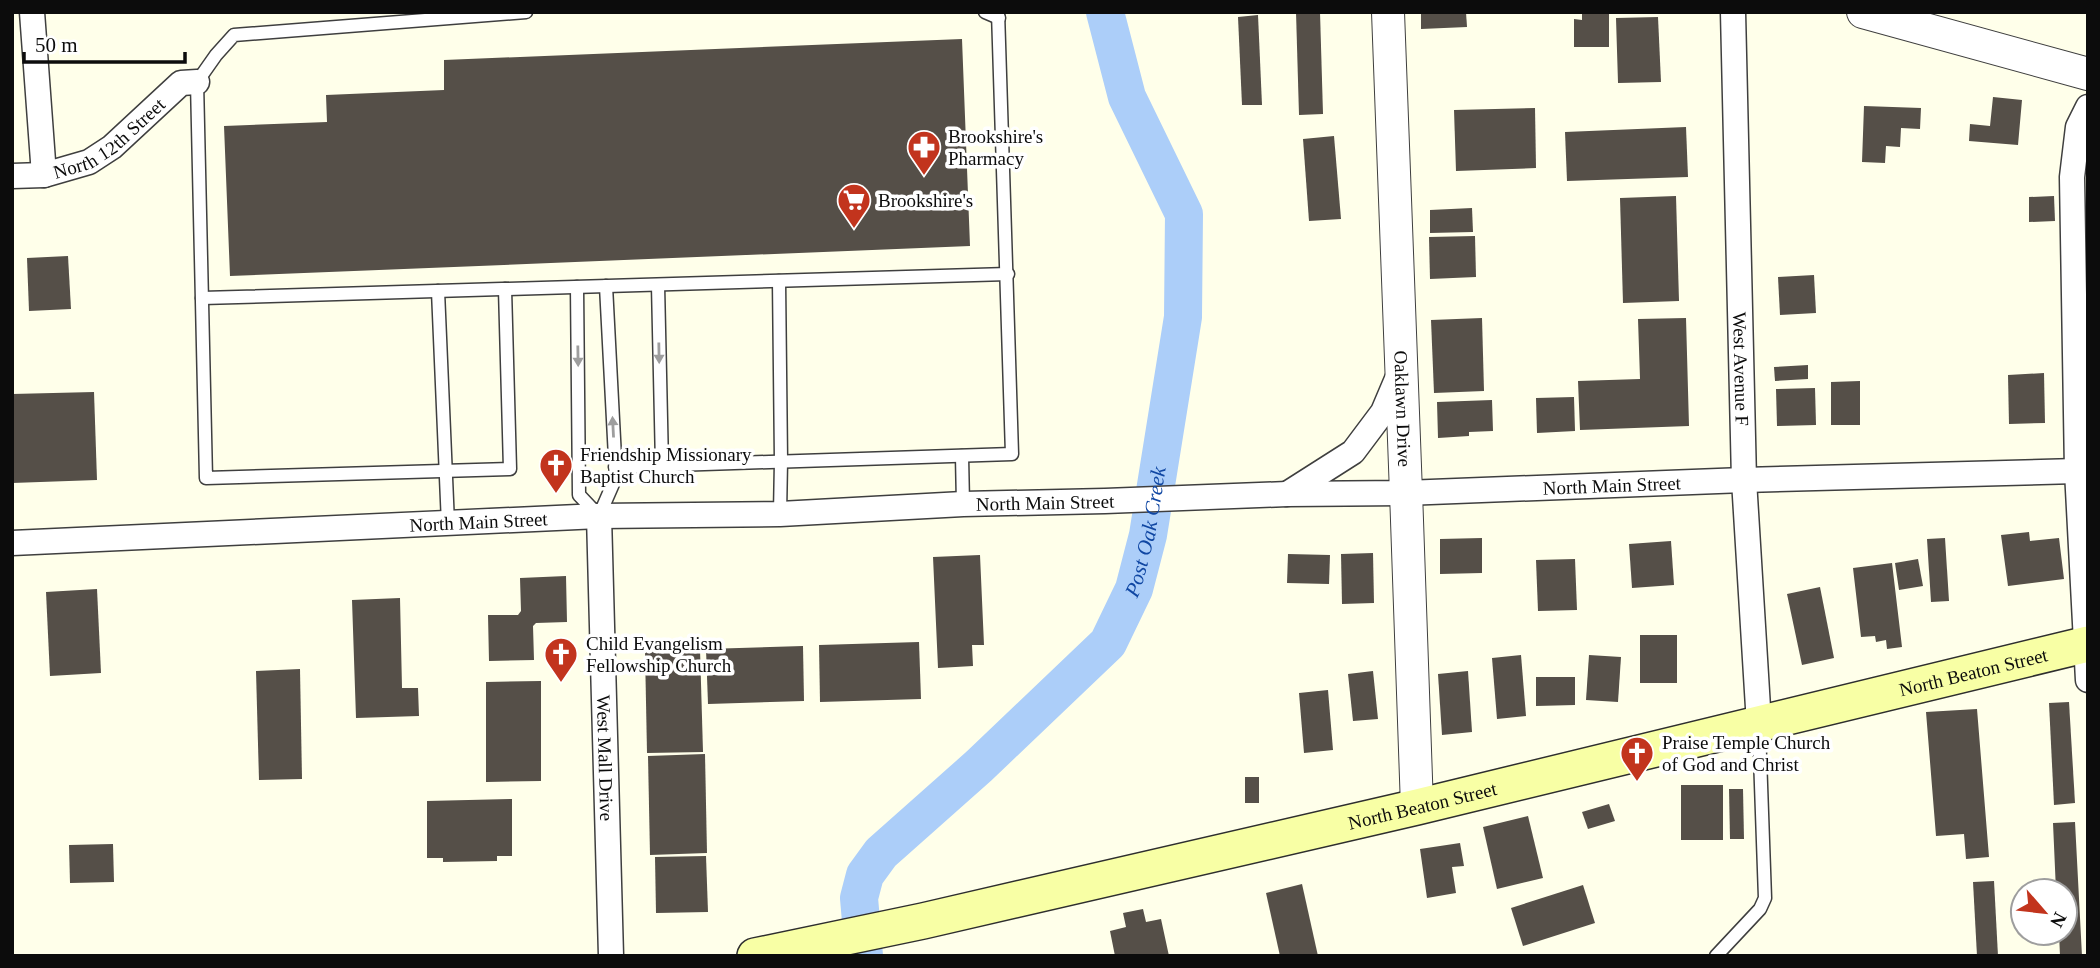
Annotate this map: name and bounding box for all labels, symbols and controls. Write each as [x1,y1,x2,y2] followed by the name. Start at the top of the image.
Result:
[24,21,186,65] scale bar
[35,33,78,57] text: 50 m
[51,93,170,183] street label: North 12th Street
[948,126,1043,169] place label: Brookshire's Pharmacy
[905,128,943,177] pharmacy icon: Brookshire's Pharmacy
[835,181,873,230] supermarket icon: Brookshire's
[878,190,973,211] place label: Brookshire's
[1729,312,1753,426] street label: West Avenue F
[654,342,665,364] one-way arrow
[572,345,583,367] one-way arrow
[1390,350,1415,467] street label: Oaklawn Drive
[608,416,619,438] one-way arrow
[580,444,752,487] place label: Friendship Missionary Baptist Church
[537,446,575,495] church icon: Friendship Missionary Baptist Church
[1119,464,1171,602] water label: Post Oak Creek
[1542,472,1682,499] street label: North Main Street
[976,491,1115,515] street label: North Main Street
[409,508,549,536] street label: North Main Street
[586,633,732,676] place label: Child Evangelism Fellowship Church
[542,635,580,684] church icon: Child Evangelism Fellowship Church
[1897,644,2050,701] street label: North Beaton Street
[593,695,617,821] street label: West Mall Drive
[1662,732,1831,775] place label: Praise Temple Church of God and Christ
[1618,734,1656,783] church icon: Praise Temple Church of God and Christ
[1346,778,1499,834] street label: North Beaton Street
[2009,877,2079,947] north arrow
[2046,909,2071,931] text: N

